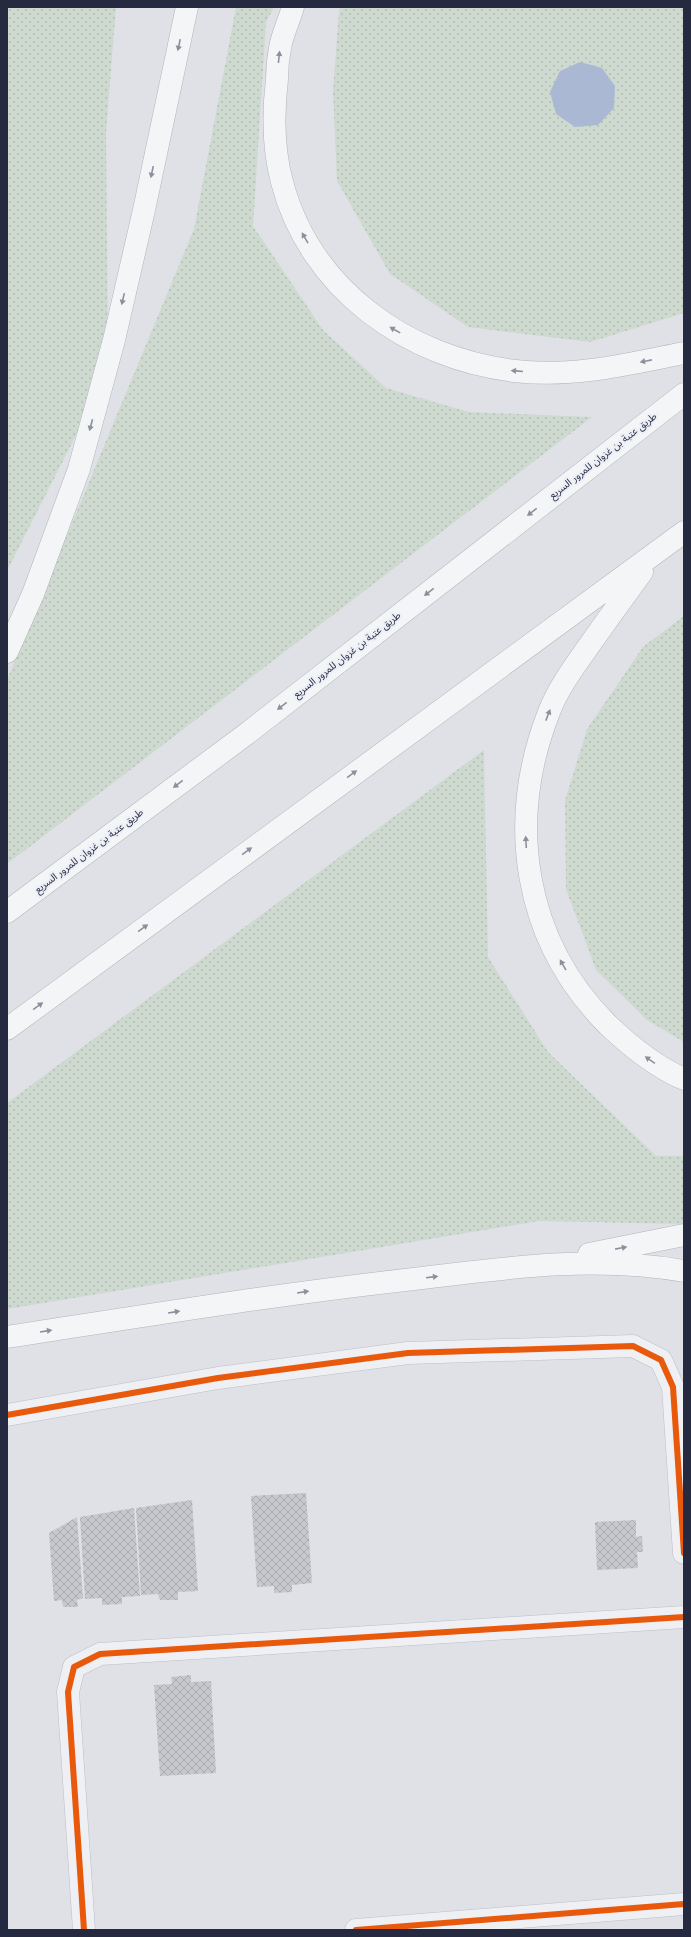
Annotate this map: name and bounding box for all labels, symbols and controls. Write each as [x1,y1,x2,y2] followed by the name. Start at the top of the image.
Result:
[175,39,181,51] one-way arrow
[275,51,282,63] one-way arrow
[149,166,155,179] one-way arrow
[302,232,309,244] one-way arrow
[120,293,126,305] one-way arrow
[389,326,400,333] one-way arrow
[640,358,652,364] one-way arrow
[511,367,523,374] one-way arrow
[546,409,660,502] street label: طريق عتبة بن غزوان للمرور السريع
[87,419,93,431] one-way arrow
[526,508,537,516] one-way arrow
[423,587,434,596] one-way arrow
[290,608,404,701] street label: طريق عتبة بن غزوان للمرور السريع
[276,702,287,710] one-way arrow
[546,708,552,720] one-way arrow
[347,770,358,778] one-way arrow
[173,780,184,789] one-way arrow
[32,805,147,897] street label: طريق عتبة بن غزوان للمرور السريع
[523,836,530,848] one-way arrow
[242,847,253,855] one-way arrow
[138,925,148,933] one-way arrow
[559,959,566,971] one-way arrow
[33,1002,44,1010] one-way arrow
[645,1056,656,1064] one-way arrow
[614,1244,627,1250] one-way arrow
[426,1273,438,1280] one-way arrow
[297,1289,309,1295] one-way arrow
[168,1309,180,1315] one-way arrow
[39,1328,52,1334] one-way arrow

